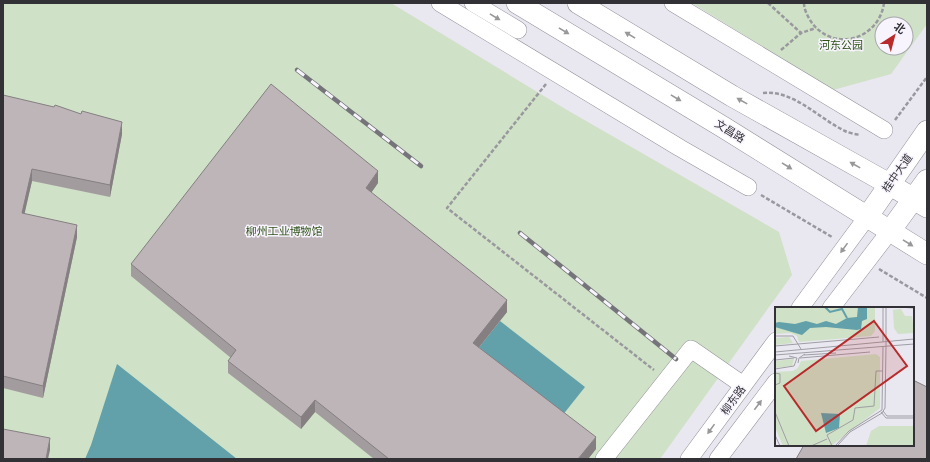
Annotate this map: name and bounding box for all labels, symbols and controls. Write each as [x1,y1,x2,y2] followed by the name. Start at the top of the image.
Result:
[489,13,501,20] one-way arrow
[874,16,914,56] north arrow
[891,20,908,37] text: 北
[558,28,570,35] one-way arrow
[624,31,636,38] one-way arrow
[819,39,863,52] park label: 河东公园
[670,95,682,102] one-way arrow
[736,98,747,105] one-way arrow
[712,117,747,146] street label: 文昌路
[879,152,915,195] street label: 桂中大道
[849,161,861,168] one-way arrow
[781,163,793,170] one-way arrow
[246,225,323,238] park label: 柳州工业博物馆
[903,239,913,247] one-way arrow
[840,243,848,254] one-way arrow
[775,307,914,446] inset map
[718,383,748,417] street label: 柳东路
[754,400,762,411] one-way arrow
[707,423,716,434] one-way arrow

